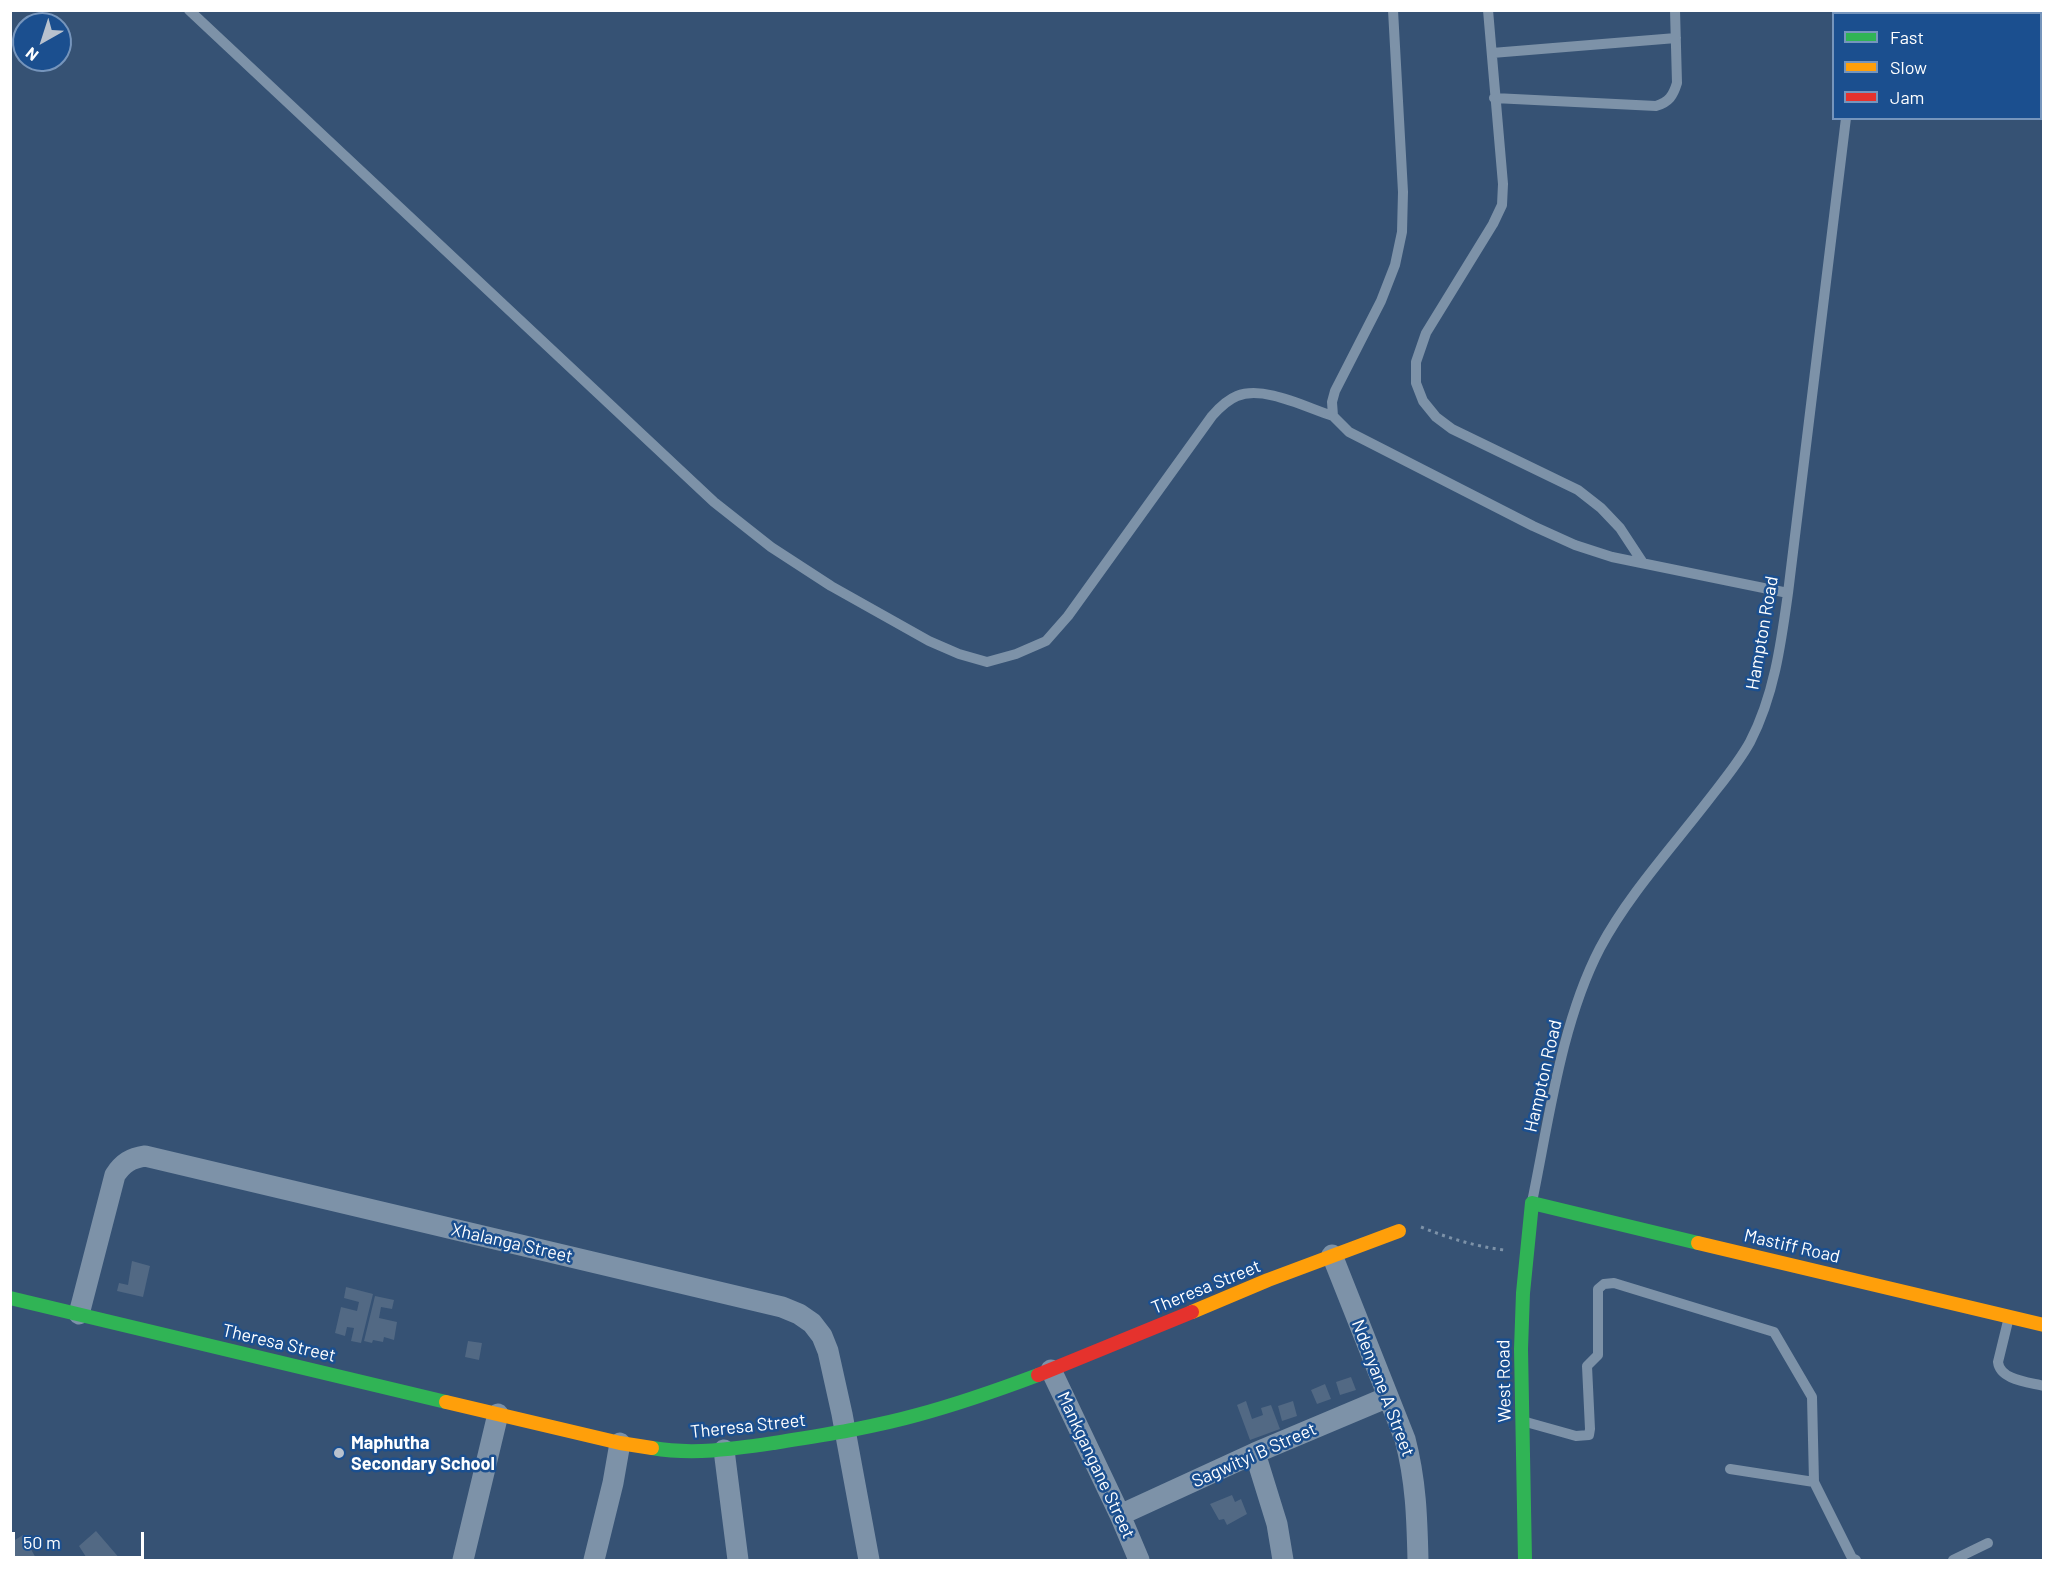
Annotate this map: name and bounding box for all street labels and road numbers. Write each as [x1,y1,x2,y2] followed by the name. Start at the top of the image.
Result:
[1741,575,1783,691] street label: Hampton Road
[1520,1018,1566,1134] street label: Hampton Road
[449,1219,575,1267] street label: Xhalanga Street
[1742,1224,1842,1268] street label: Mastiff Road
[1148,1255,1264,1319] street label: Theresa Street
[1347,1317,1419,1459] street label: Ndenyane A Street
[220,1319,338,1367] street label: Theresa Street
[1492,1339,1516,1423] street label: West Road
[1052,1388,1140,1542] street label: Mankgangane Street
[689,1409,807,1443] street label: Theresa Street
[1188,1418,1320,1492] street label: Sagwityi B Street

